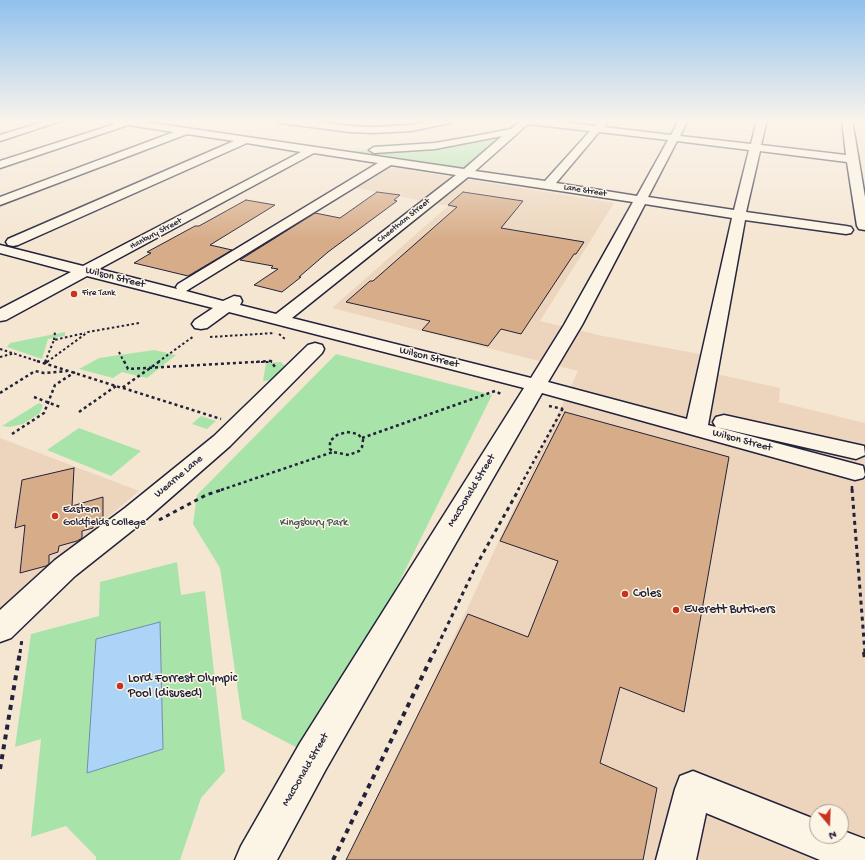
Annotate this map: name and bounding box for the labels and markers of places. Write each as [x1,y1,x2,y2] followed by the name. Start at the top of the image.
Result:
[69,289,79,299] marker: Fire Tank
[82,289,115,299] place label: Fire Tank
[63,503,146,529] place label: Eastern Goldfields College
[50,511,60,521] marker: Eastern Goldfields College
[633,586,661,602] place label: Coles
[620,589,630,599] marker: Coles
[684,602,775,618] place label: Everett Butchers
[671,605,681,615] marker: Everett Butchers
[128,671,237,702] place label: Lord Forrest Olympic Pool (disused)
[115,681,125,691] marker: Lord Forrest Olympic Pool (disused)

